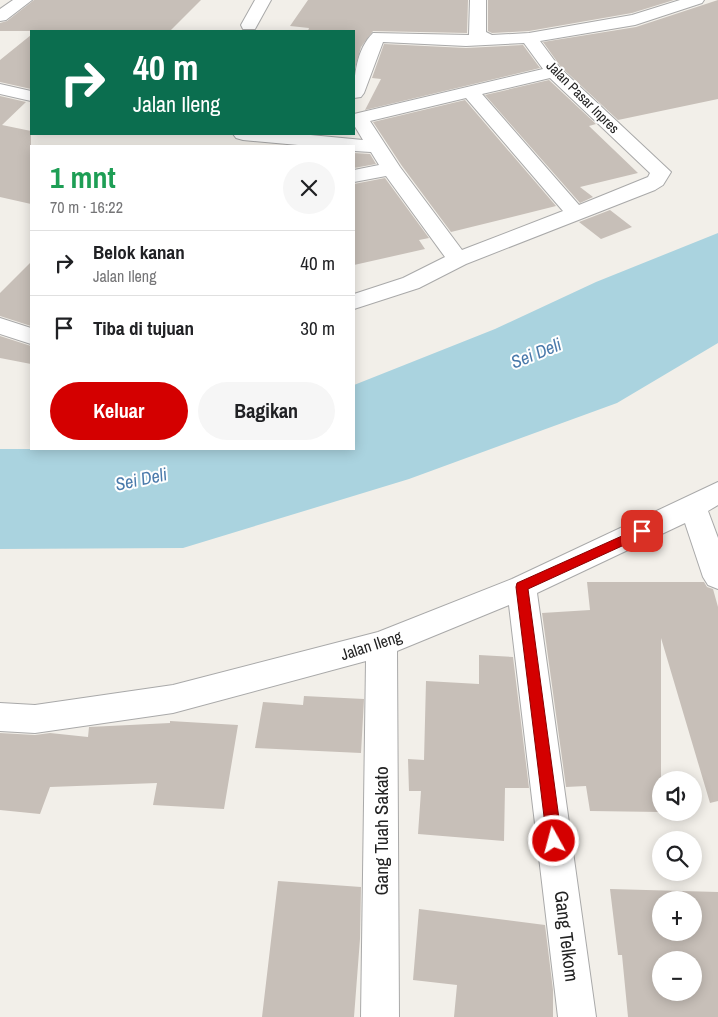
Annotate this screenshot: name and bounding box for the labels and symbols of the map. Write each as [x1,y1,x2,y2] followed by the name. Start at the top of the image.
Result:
[543,57,623,137] street label: Jalan Pasar Inpres
[507,332,565,374] water label: Sei Deli
[113,461,169,497] water label: Sei Deli
[621,510,663,552] pin
[337,625,405,665] street label: Jalan Ileng
[368,766,394,896] street label: Gang Tuah Sakato
[527,814,579,866] position arrow
[549,889,585,983] street label: Gang Telkom

